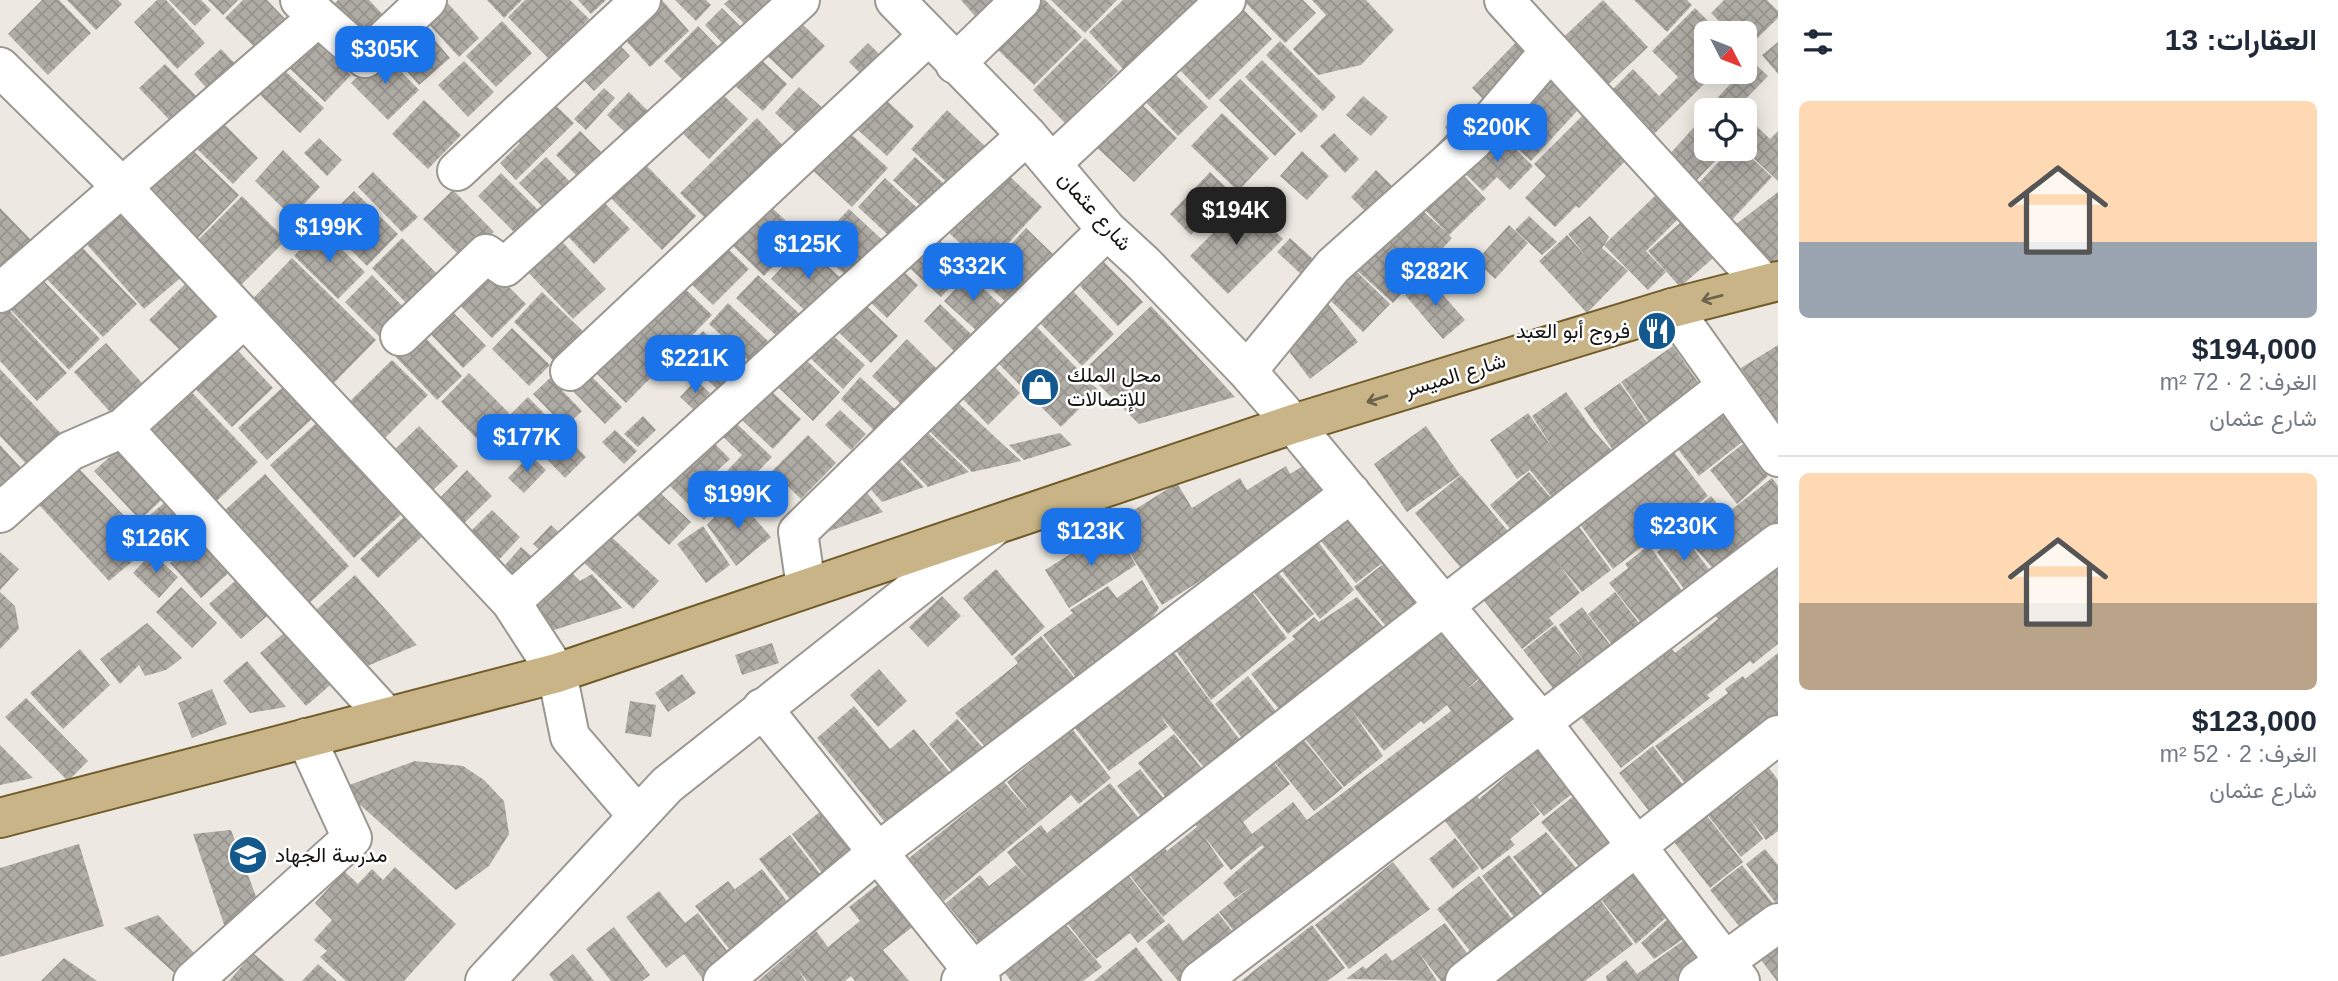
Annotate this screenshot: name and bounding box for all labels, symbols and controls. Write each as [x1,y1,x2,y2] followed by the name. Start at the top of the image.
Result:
[1694,21,1757,84] north arrow
[1694,21,1757,161] map controls
[1799,23,1837,61] icon: filters
[2165,23,2317,56] text: العقارات: 13
[336,27,434,86] pin: $305K
[351,36,419,62] text: $305K
[1694,98,1757,161] button: locate
[1448,104,1546,164] pin: $200K
[1463,114,1531,140] text: $200K
[1995,147,2121,273] icon: home
[1052,166,1137,257] street label: شارع عثمان
[1187,188,1285,247] pin: $194K
[1202,197,1270,223] text: $194K
[280,204,378,264] pin: $199K
[295,214,363,240] text: $199K
[759,222,857,281] pin: $125K
[774,231,842,257] text: $125K
[924,244,1022,303] pin: $332K
[1386,248,1484,308] pin: $282K
[939,253,1007,279] text: $332K
[1401,258,1469,284] text: $282K
[1701,292,1724,305] one-way arrow
[1636,310,1678,352] restaurant icon: فروج أبو العبد
[1516,319,1630,345] place label: فروج أبو العبد
[2192,332,2317,365] text: $194,000
[646,336,744,395] pin: $221K
[661,345,729,371] text: $221K
[1401,348,1509,404] street label: شارع الميسر
[1067,363,1161,413] place label: محل الملك للإتصالات
[1019,366,1061,408] shop icon: محل الملك للإتصالات
[2160,369,2317,395] text: الغرف: 2 · 72 m²
[1366,393,1388,406] one-way arrow
[2209,405,2317,431] text: شارع عثمان
[478,414,576,474] pin: $177K
[493,424,561,450] text: $177K
[689,472,787,531] pin: $199K
[704,481,772,507] text: $199K
[1635,504,1733,563] pin: $230K
[1042,508,1140,568] pin: $123K
[1650,513,1718,539] text: $230K
[107,516,205,575] pin: $126K
[1057,518,1125,544] text: $123K
[1995,519,2121,645] icon: home
[122,525,190,551] text: $126K
[2192,704,2317,737] text: $123,000
[2160,741,2317,767] text: الغرف: 2 · 52 m²
[2209,777,2317,803] text: شارع عثمان
[227,834,269,876] school or university icon: مدرسة الجهاد
[275,843,387,868] place label: مدرسة الجهاد

